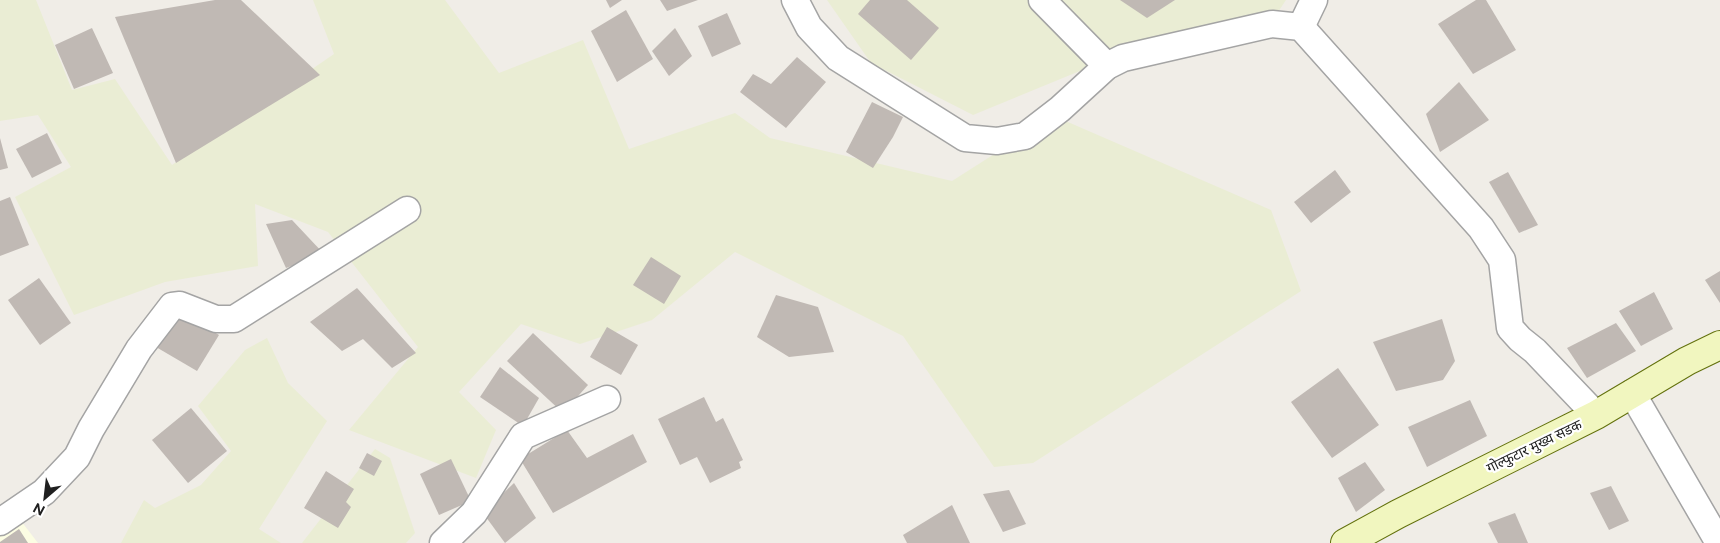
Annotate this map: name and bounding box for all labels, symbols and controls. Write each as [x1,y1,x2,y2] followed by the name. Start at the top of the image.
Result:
[1484,416,1585,478] street label: गोल्फुटार मुख्य सडक
[20,473,70,523] north arrow
[30,499,48,519] text: N

